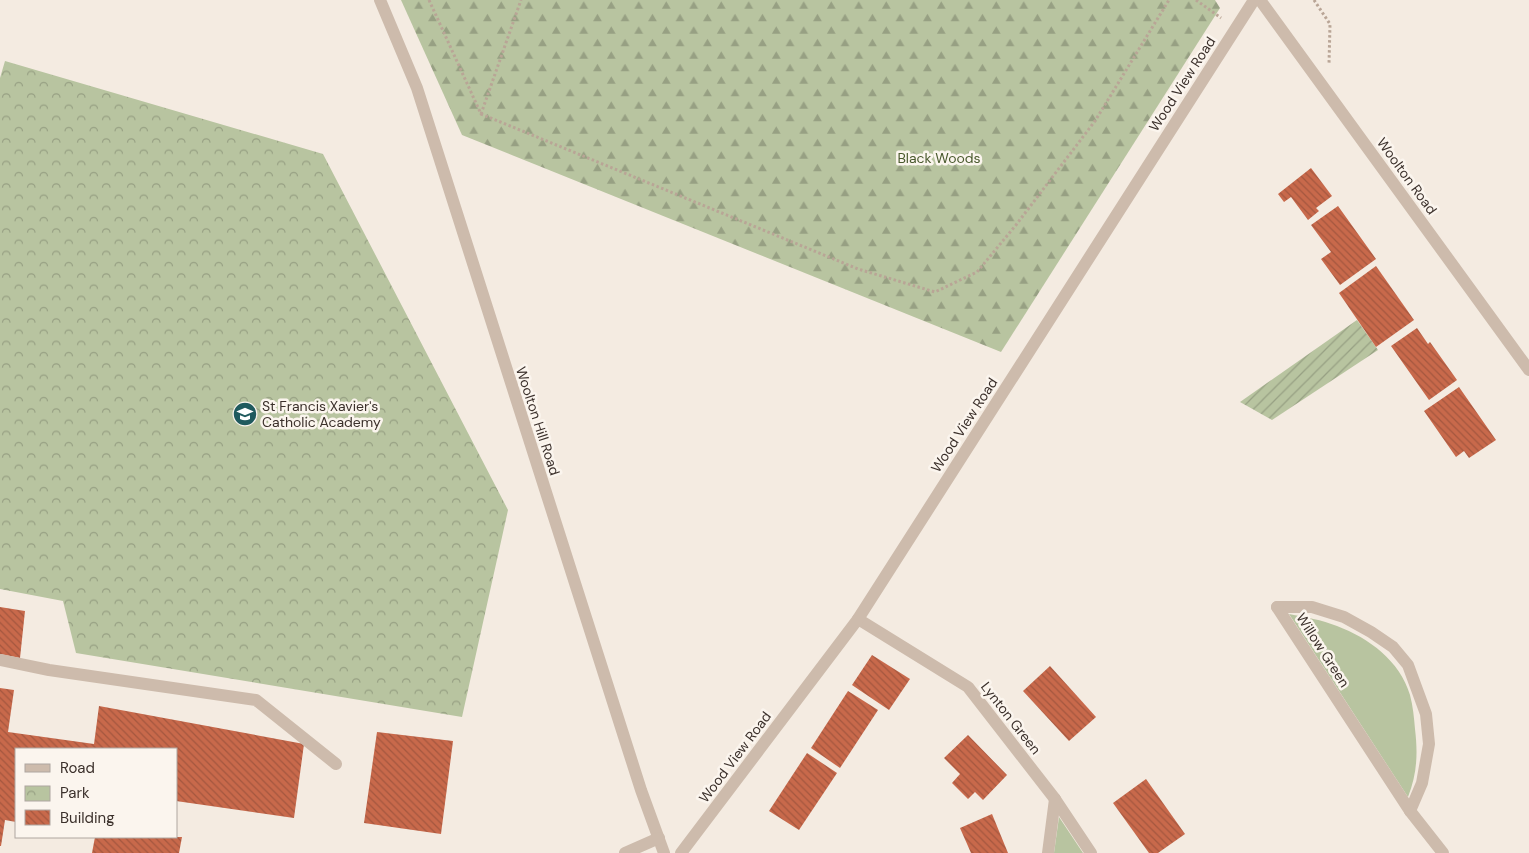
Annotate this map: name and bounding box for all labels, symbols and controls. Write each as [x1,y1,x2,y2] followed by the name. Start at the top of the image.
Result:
[1145,33,1219,135] street label: Wood View Road
[1373,134,1441,218] street label: Woolton Road
[897,149,981,167] park label: Black Woods
[512,364,564,478] street label: Woolton Hill Road
[927,374,1001,476] street label: Wood View Road
[262,397,381,431] place label: St Francis Xavier's Catholic Academy
[232,401,258,427] school or university icon: St Francis Xavier's Catholic Academy
[1292,609,1354,691] street label: Willow Green
[977,678,1045,758] street label: Lynton Green
[695,708,775,806] street label: Wood View Road
[15,748,178,838] legend
[60,758,95,778] text: Road
[60,783,90,803] text: Park
[60,808,115,828] text: Building

